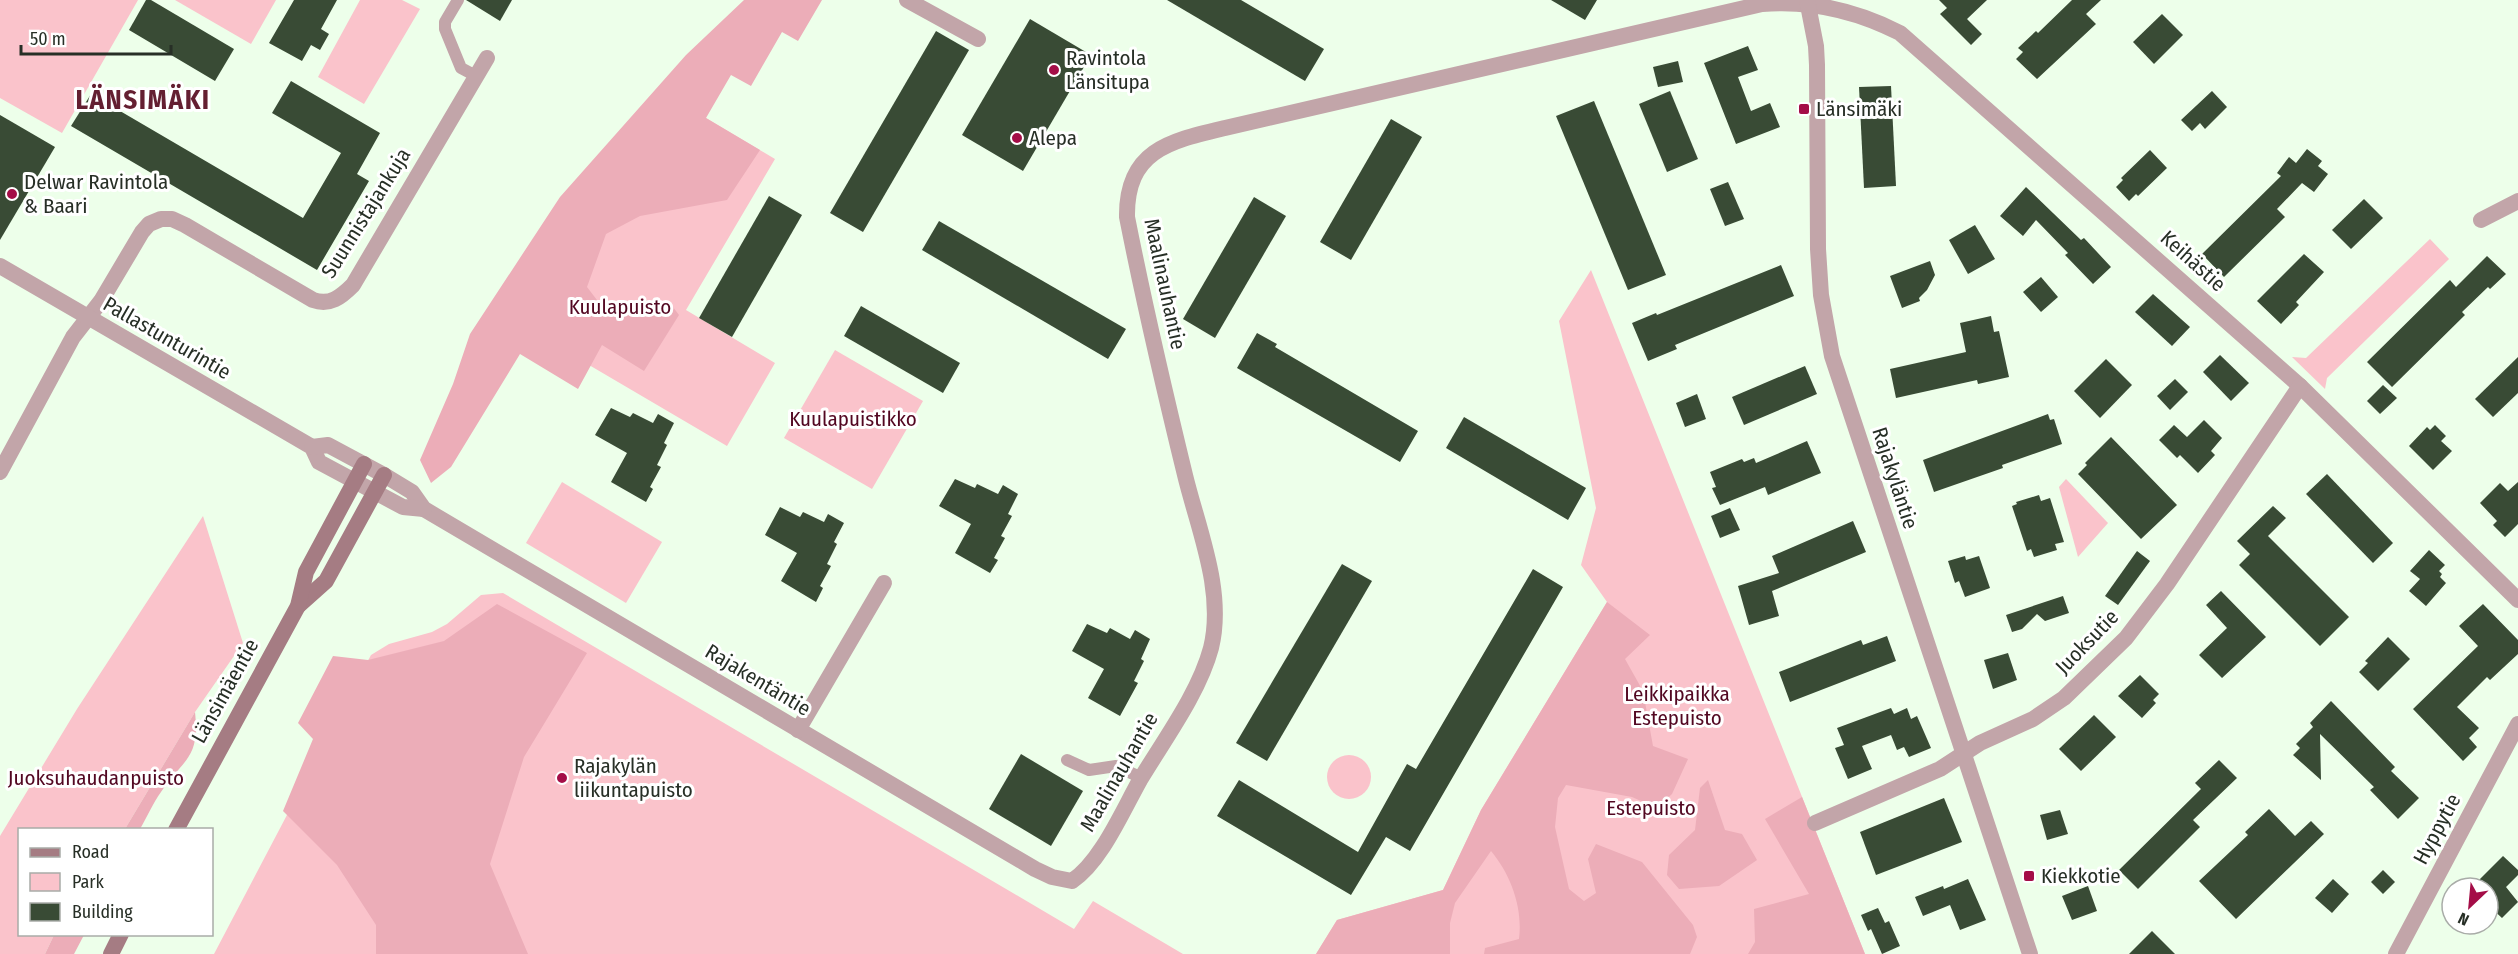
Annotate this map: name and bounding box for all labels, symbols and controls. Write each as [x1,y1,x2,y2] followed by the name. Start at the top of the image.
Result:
[21,18,171,56] scale bar
[30,28,66,50] text: 50 m
[1066,45,1150,95] place label: Ravintola Länsitupa
[1047,63,1061,77] marker: Ravintola Länsitupa
[75,83,211,116] district label: LÄNSIMÄKI
[1816,96,1902,122] place label: Länsimäki
[1797,102,1811,116] marker: Länsimäki
[1029,125,1077,151] place label: Alepa
[1010,131,1024,145] marker: Alepa
[316,143,416,283] street label: Suunnistajankuja
[24,169,168,219] place label: Delwar Ravintola & Baari
[5,187,19,201] marker: Delwar Ravintola & Baari
[1138,216,1192,352] street label: Maalinauhantie
[2155,225,2231,297] street label: Keihästie
[99,291,235,385] street label: Pallastunturintie
[569,294,671,320] park label: Kuulapuisto
[789,406,917,432] park label: Kuulapuistikko
[1866,424,1924,532] street label: Rajakyläntie
[2050,604,2124,680] street label: Juoksutie
[186,634,264,748] street label: Länsimäentie
[700,638,816,722] street label: Rajakentäntie
[1624,681,1730,731] park label: Leikkipaikka Estepuisto
[1074,708,1164,836] street label: Maalinauhantie
[574,753,693,803] place label: Rajakylän liikuntapuisto
[8,765,184,791] park label: Juoksuhaudanpuisto
[555,771,569,785] marker: Rajakylän liikuntapuisto
[2408,789,2466,869] street label: Hyppytie
[1606,795,1696,821] park label: Estepuisto
[18,828,213,936] legend
[72,841,109,863] text: Road
[2041,863,2121,889] place label: Kiekkotie
[2022,869,2036,883] marker: Kiekkotie
[72,871,105,893] text: Park
[2440,876,2500,936] north arrow
[72,901,133,923] text: Building
[2455,908,2472,930] text: N

